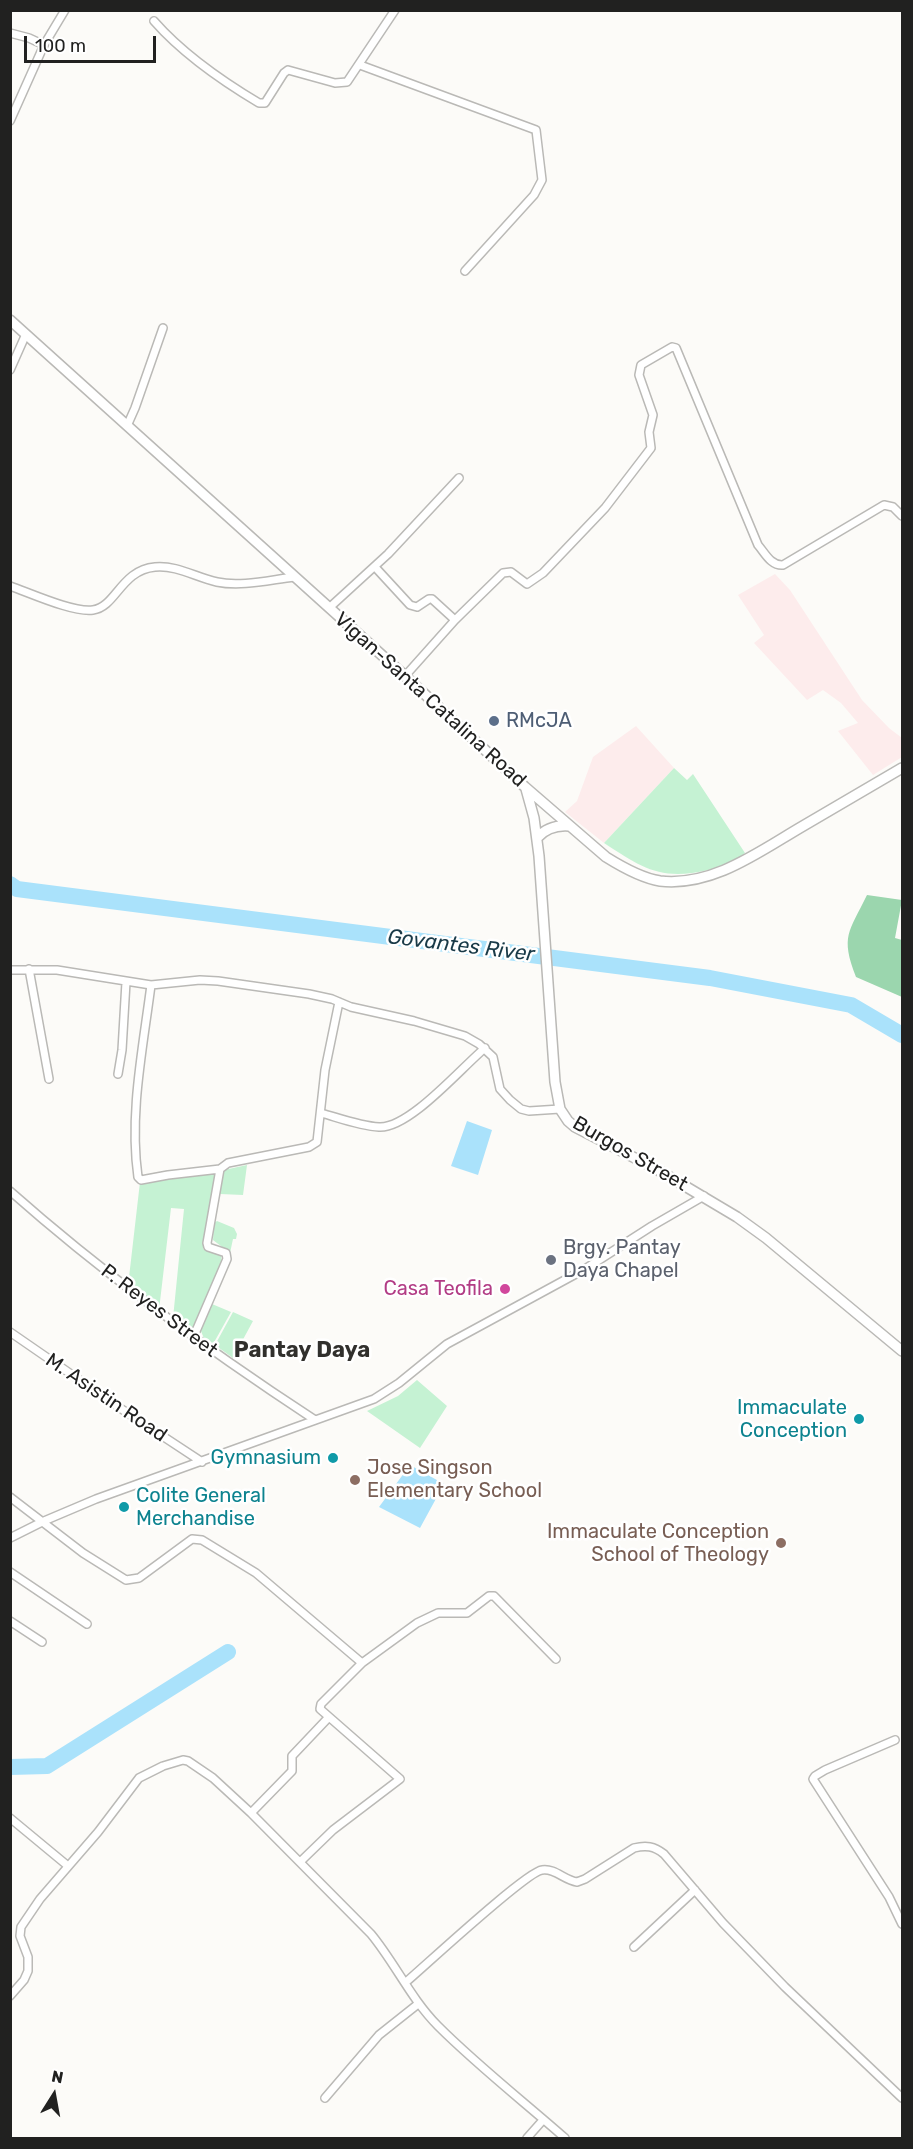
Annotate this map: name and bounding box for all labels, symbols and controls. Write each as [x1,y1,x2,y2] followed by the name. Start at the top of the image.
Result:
[27,24,159,62] scale bar
[35,35,86,57] text: 100 m
[329,608,531,792] street label: Vigan-Santa Catalina Road
[506,709,572,733] place label: RMcJA
[487,714,501,728] marker: RMcJA
[386,924,536,968] water label: Govantes River
[568,1111,692,1197] street label: Burgos Street
[563,1236,681,1283] place label: Brgy. Pantay Daya Chapel
[544,1253,558,1267] marker: Brgy. Pantay Daya Chapel
[96,1259,222,1363] street label: P. Reyes Street
[383,1277,493,1301] place label: Casa Teofila
[498,1282,512,1296] marker: Casa Teofila
[234,1338,370,1364] district label: Pantay Daya
[41,1349,171,1447] street label: M. Asistin Road
[737,1396,847,1443] place label: Immaculate Conception
[852,1412,866,1426] marker: Immaculate Conception
[211,1446,321,1470] place label: Gymnasium
[326,1451,340,1465] marker: Gymnasium
[367,1456,542,1503] place label: Jose Singson Elementary School
[348,1473,362,1487] marker: Jose Singson Elementary School
[136,1484,266,1531] place label: Colite General Merchandise
[117,1500,131,1514] marker: Colite General Merchandise
[547,1520,769,1567] place label: Immaculate Conception School of Theology
[774,1536,788,1550] marker: Immaculate Conception School of Theology
[24,2065,84,2125] north arrow
[50,2066,65,2087] text: N

